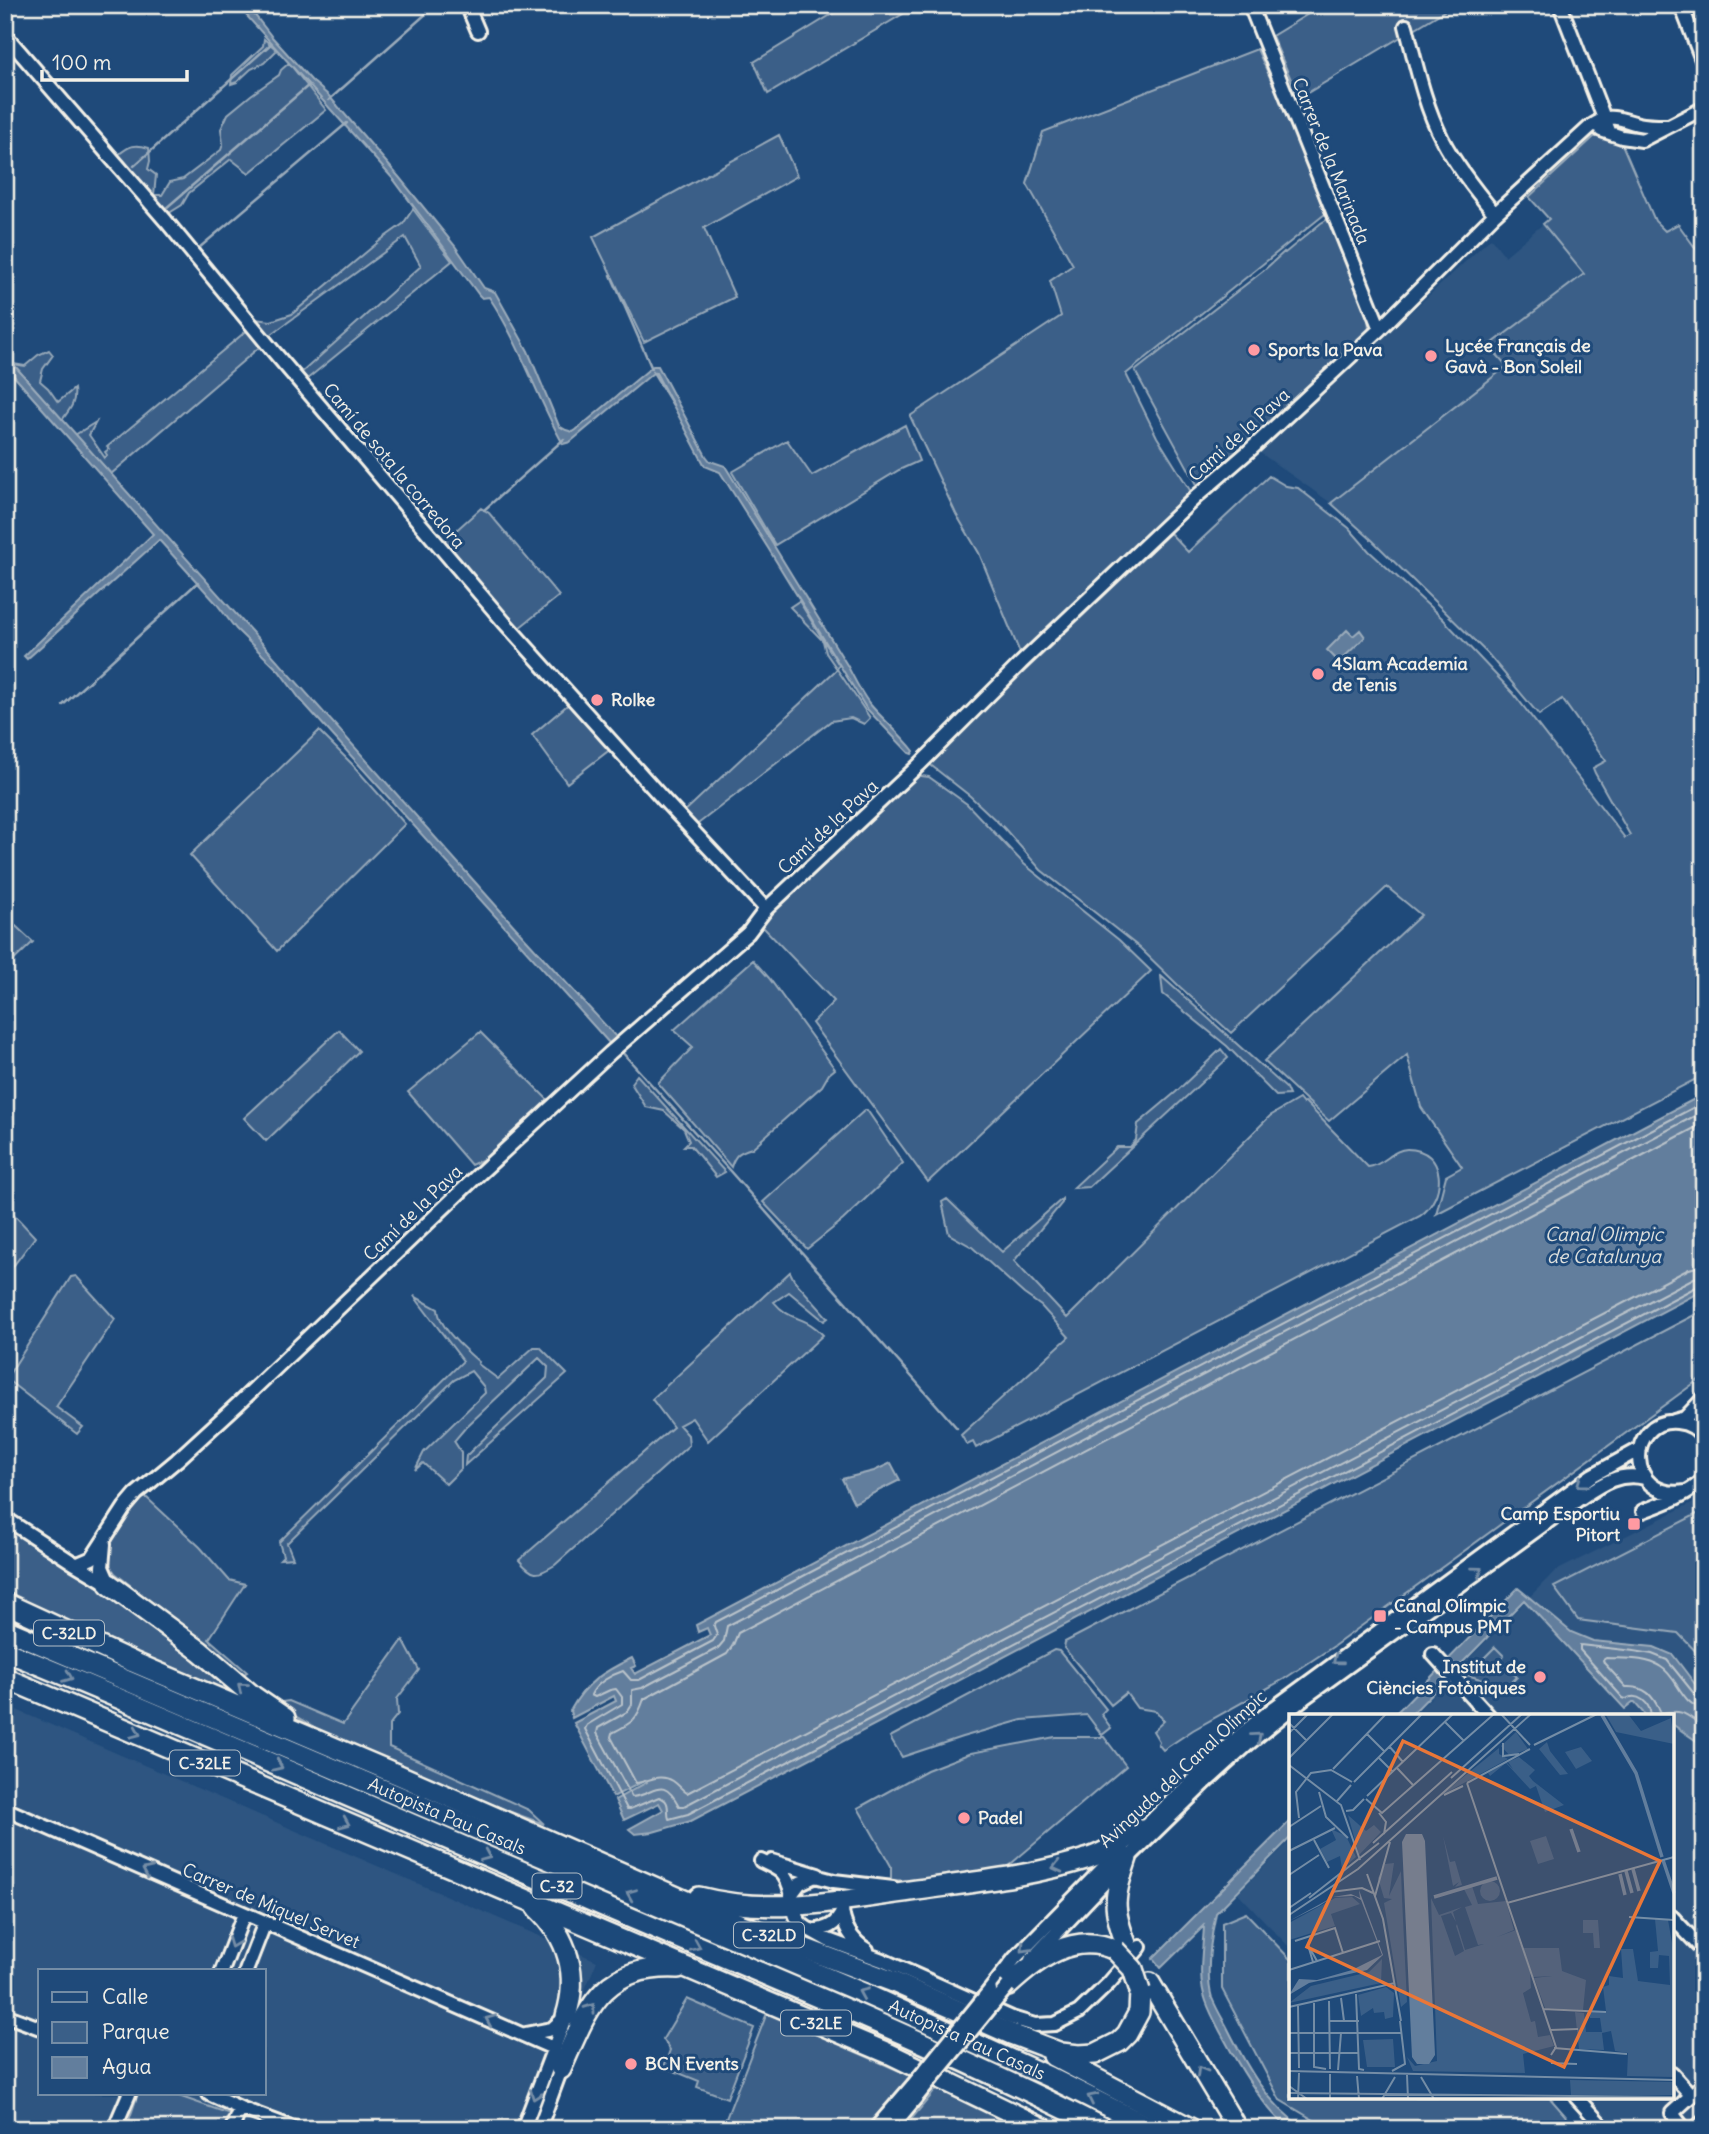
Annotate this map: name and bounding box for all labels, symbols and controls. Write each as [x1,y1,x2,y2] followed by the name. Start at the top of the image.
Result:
[42,38,187,82] scale bar
[52,49,111,76] text: 100 m
[1287,74,1375,248] street label: Carrer de la Marinada
[1445,334,1591,378] place label: Lycée Français de Gavà - Bon Soleil
[1268,338,1382,361] place label: Sports la Pava
[1246,342,1262,358] marker: Sports la Pava
[1423,348,1439,364] marker: Lycée Français de Gavà - Bon Soleil
[318,378,470,553] street label: Camí de sota la corredora
[1183,383,1294,486] street label: Camí de la Pava
[1332,652,1468,696] place label: 4Slam Academia de Tenis
[1310,666,1326,682] marker: 4Slam Academia de Tenis
[611,688,655,711] place label: Rolke
[589,692,605,708] marker: Rolke
[773,774,883,879] street label: Camí de la Pava
[358,1160,467,1266] street label: Camí de la Pava
[1545,1222,1665,1268] water label: Canal Olimpic de Catalunya
[1576,1475,1589,1487] one-way arrow
[1501,1502,1621,1546] place label: Camp Esportiu Pitort
[1626,1516,1642,1532] marker: Camp Esportiu Pitort
[1470,1567,1483,1580] one-way arrow
[1394,1594,1512,1638] place label: Canal Olímpic - Campus PMT
[1372,1608,1388,1624] marker: Canal Olímpic - Campus PMT
[34,1620,104,1646] road number: C-32LD
[1332,1651,1345,1664] one-way arrow
[1366,1655,1526,1699] place label: Institut de Ciències Fotòniques
[62,1668,74,1682] one-way arrow
[1532,1669,1548,1685] marker: Institut de Ciències Fotòniques
[237,1683,250,1695] one-way arrow
[1094,1685,1271,1852] street label: Avinguda del Canal Olímpic
[1289,1714,1674,2099] inset map
[129,1725,141,1739] one-way arrow
[1248,1733,1261,1745] one-way arrow
[170,1750,240,1776] road number: C-32LE
[270,1758,283,1772] one-way arrow
[365,1772,530,1860] street label: Autopista Pau Casals
[978,1806,1023,1829] place label: Padel
[956,1810,972,1826] marker: Padel
[338,1814,350,1828] one-way arrow
[480,1848,492,1862] one-way arrow
[179,1858,363,1953] street label: Carrer de Miquel Servet
[1051,1859,1063,1873] one-way arrow
[142,1865,154,1879] one-way arrow
[532,1874,582,1898] road number: C-32
[626,1888,639,1902] one-way arrow
[734,1923,804,1948] road number: C-32LD
[228,1936,242,1948] one-way arrow
[689,1937,701,1951] one-way arrow
[1020,1940,1033,1953] one-way arrow
[38,1969,266,2096] legend
[102,1983,148,2010] text: Calle
[858,1987,870,2001] one-way arrow
[885,1994,1049,2085] street label: Autopista Pau Casals
[582,2003,595,2016] one-way arrow
[781,2010,851,2036] road number: C-32LE
[485,2014,498,2028] one-way arrow
[102,2018,170,2045] text: Parque
[645,2052,739,2075] place label: BCN Events
[102,2053,151,2080] text: Agua
[623,2056,639,2072] marker: BCN Events
[1196,2065,1209,2078] one-way arrow
[530,2089,544,2101] one-way arrow
[1087,2093,1099,2107] one-way arrow

